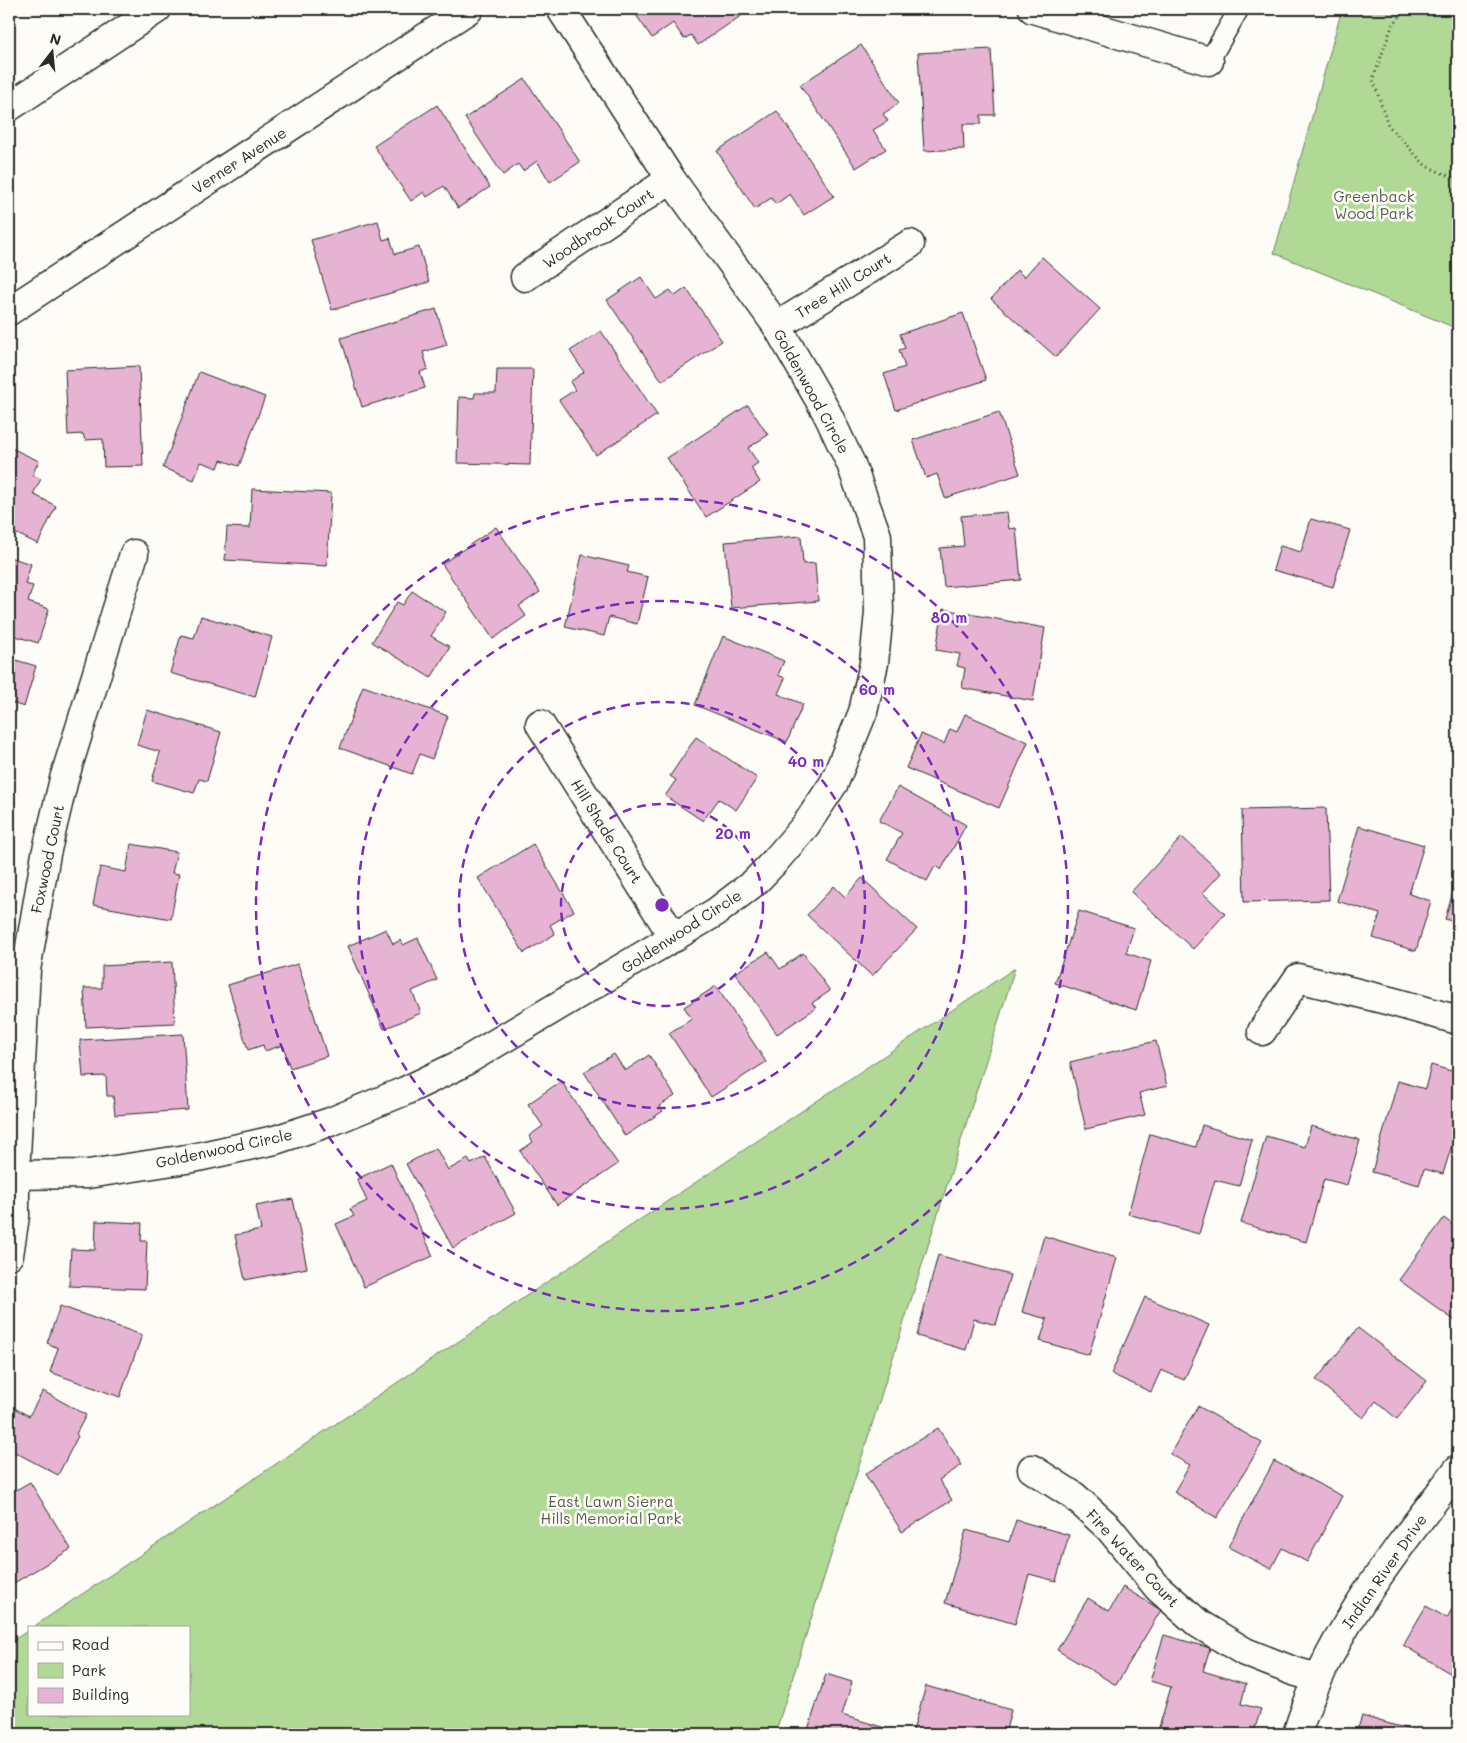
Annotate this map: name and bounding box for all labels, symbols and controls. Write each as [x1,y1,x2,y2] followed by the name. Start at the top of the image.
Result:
[28,28,78,78] north arrow
[48,28,63,50] text: N
[188,122,290,198] street label: Verner Avenue
[538,183,658,273] street label: Woodbrook Court
[1333,186,1415,223] park label: Greenback Wood Park
[792,248,894,322] street label: Tree Hill Court
[769,325,855,457] street label: Goldenwood Circle
[931,607,967,627] text: 80 m
[859,679,895,699] text: 60 m
[788,751,824,771] text: 40 m
[567,775,647,887] street label: Hill Shade Court
[26,803,68,915] street label: Foxwood Court
[715,823,751,843] text: 20 m
[617,885,745,977] street label: Goldenwood Circle
[653,896,671,914] centre of rings
[154,1124,294,1172] street label: Goldenwood Circle
[540,1491,682,1528] park label: East Lawn Sierra Hills Memorial Park
[1082,1505,1184,1611] street label: Fire Water Court
[1337,1510,1431,1632] street label: Indian River Drive
[28,1626,190,1716] legend
[72,1634,109,1654] text: Road
[72,1660,106,1680] text: Park
[72,1684,129,1704] text: Building

